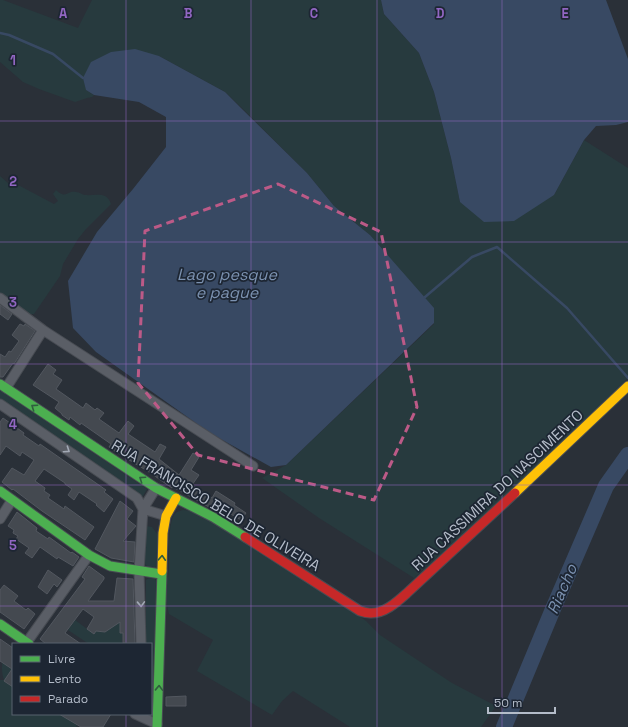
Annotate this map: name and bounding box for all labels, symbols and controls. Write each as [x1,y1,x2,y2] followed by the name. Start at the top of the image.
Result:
[59,5,68,22] text: A
[184,5,193,22] text: B
[310,5,318,22] text: C
[436,5,445,22] text: D
[561,5,569,22] text: E
[10,52,16,69] text: 1
[9,173,17,190] text: 2
[177,264,277,303] water label: Lago pesque e pague
[9,294,17,311] text: 3
[31,404,38,412] one-way arrow
[407,405,587,575] street label: RUA CASSIMIRA DO NASCIMENTO
[9,416,17,433] text: 4
[108,435,324,575] street label: RUA FRANCISCO BELO DE OLIVEIRA
[63,445,70,453] one-way arrow
[139,476,146,484] one-way arrow
[9,537,17,554] text: 5
[158,555,166,561] one-way arrow
[542,560,582,617] water label: Riacho
[136,601,145,607] one-way arrow
[12,643,152,715] legend
[48,651,75,667] text: Livre
[48,671,82,687] text: Lento
[154,685,163,691] one-way arrow
[488,689,555,715] scale bar
[48,691,88,707] text: Parado
[494,695,522,711] text: 50 m

